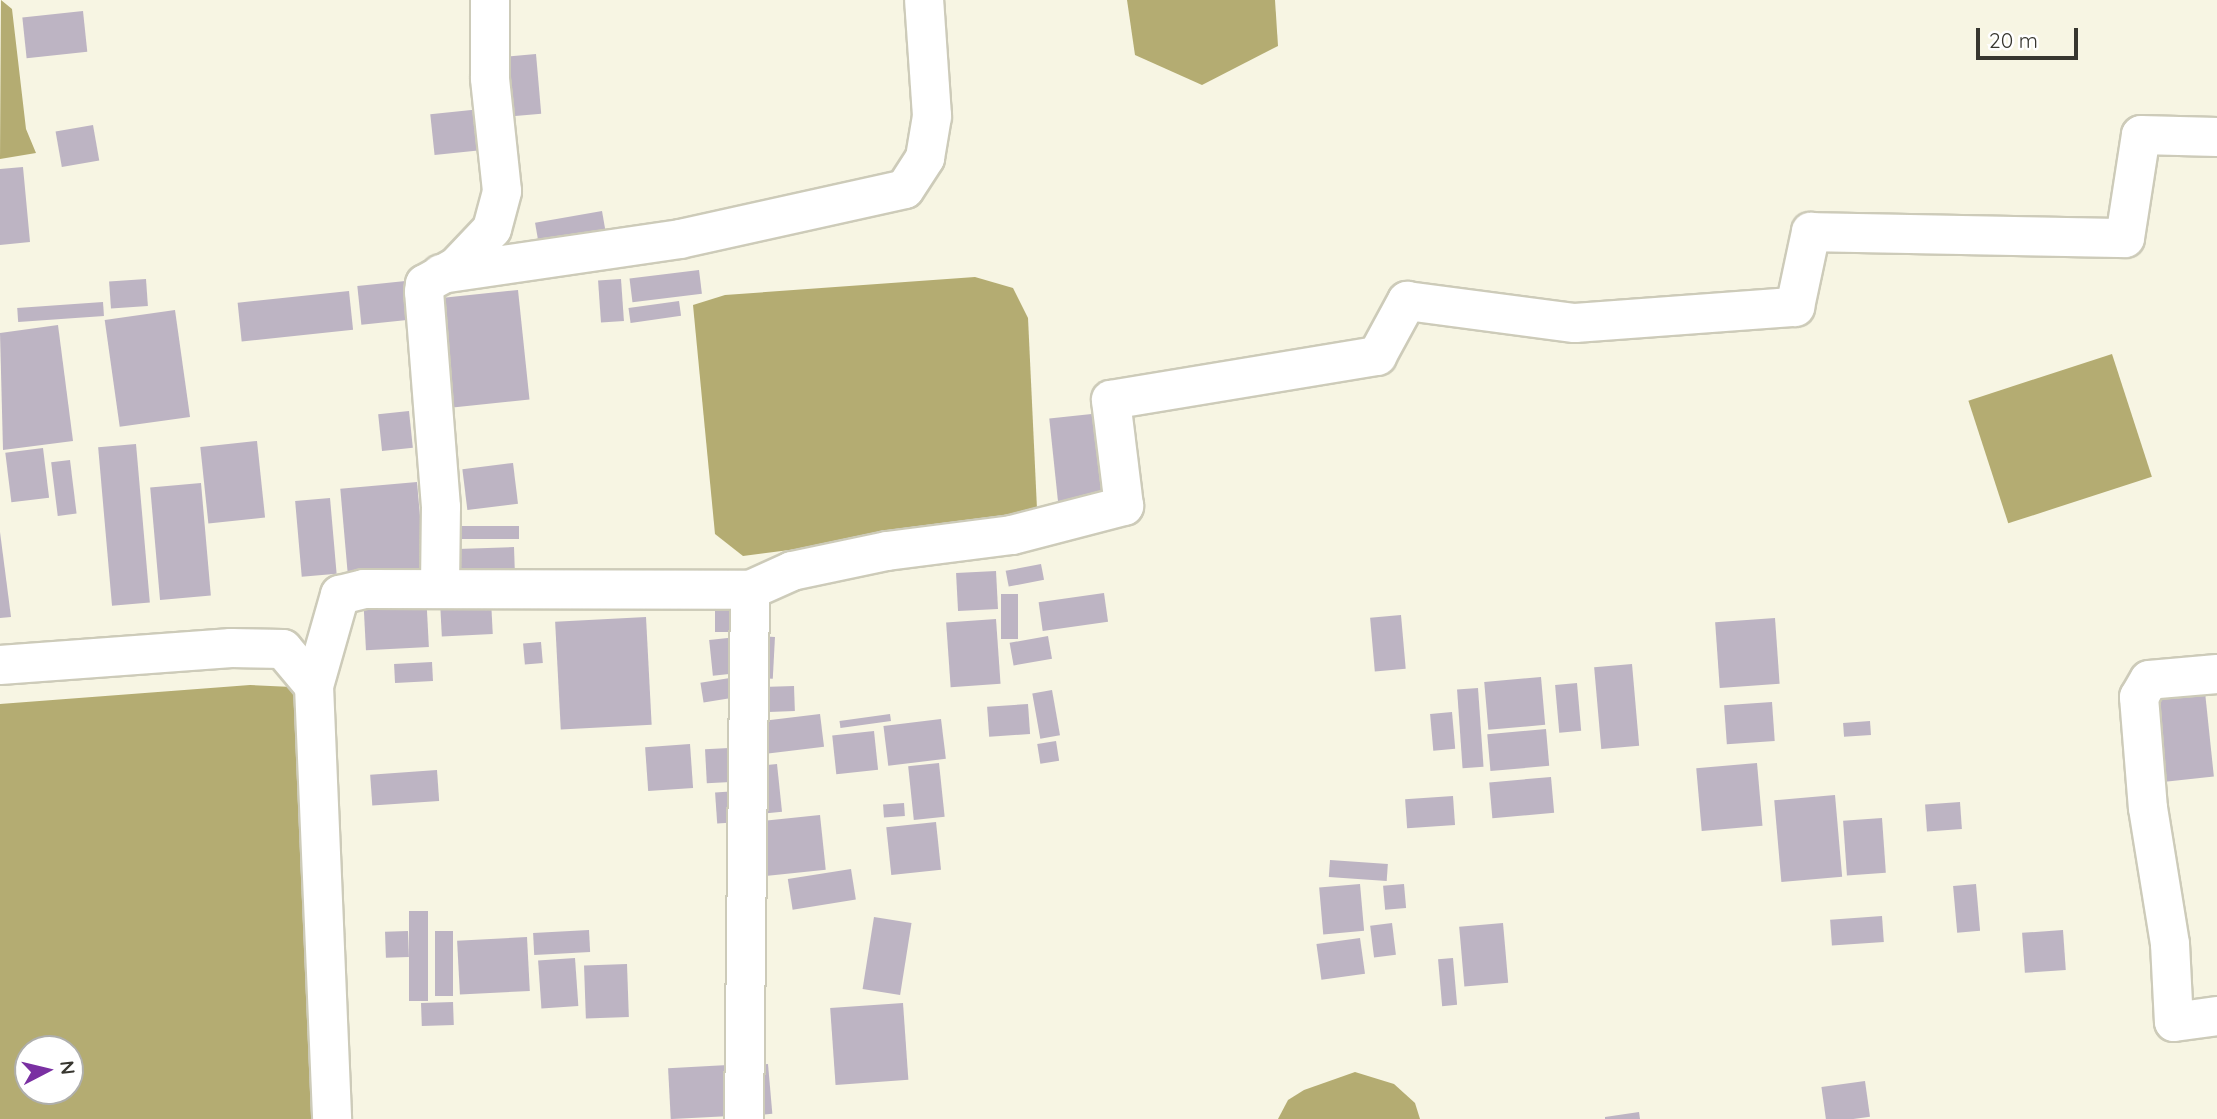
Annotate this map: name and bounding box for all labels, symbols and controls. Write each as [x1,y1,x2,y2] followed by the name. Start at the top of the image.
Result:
[1979,14,2080,58] scale bar
[1989,27,2038,53] text: 20 m
[14,1035,84,1105] north arrow
[55,1059,81,1076] text: N

